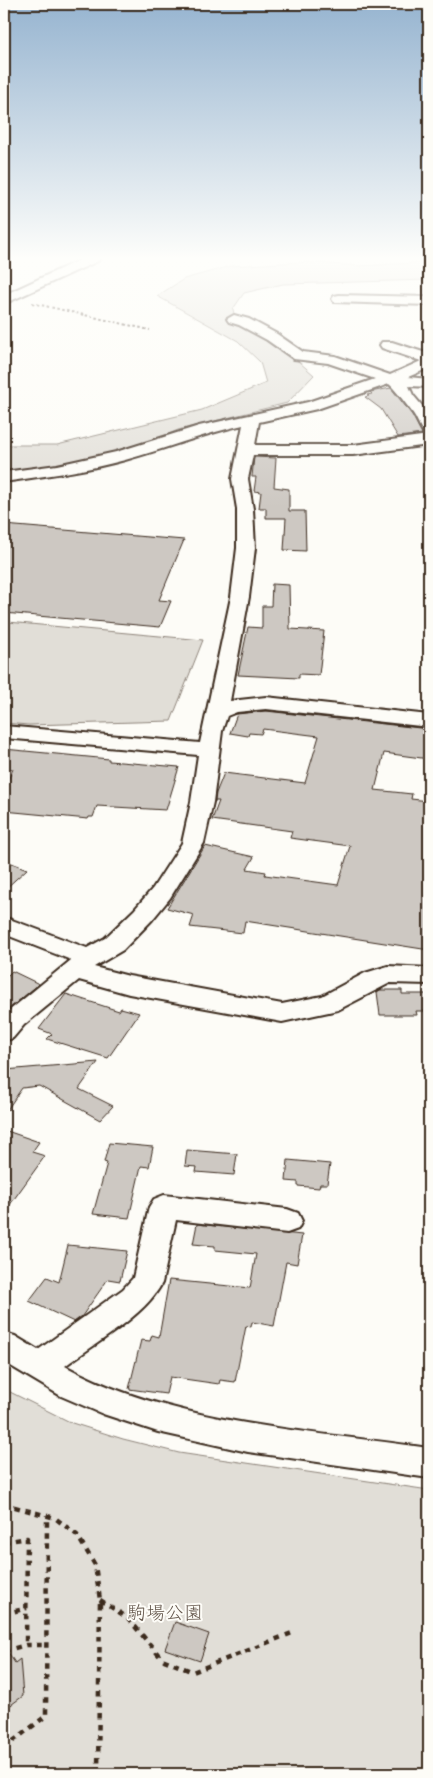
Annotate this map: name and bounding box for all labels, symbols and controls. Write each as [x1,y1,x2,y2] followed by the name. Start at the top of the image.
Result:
[127,1601,203,1625] park label: 駒場公園

